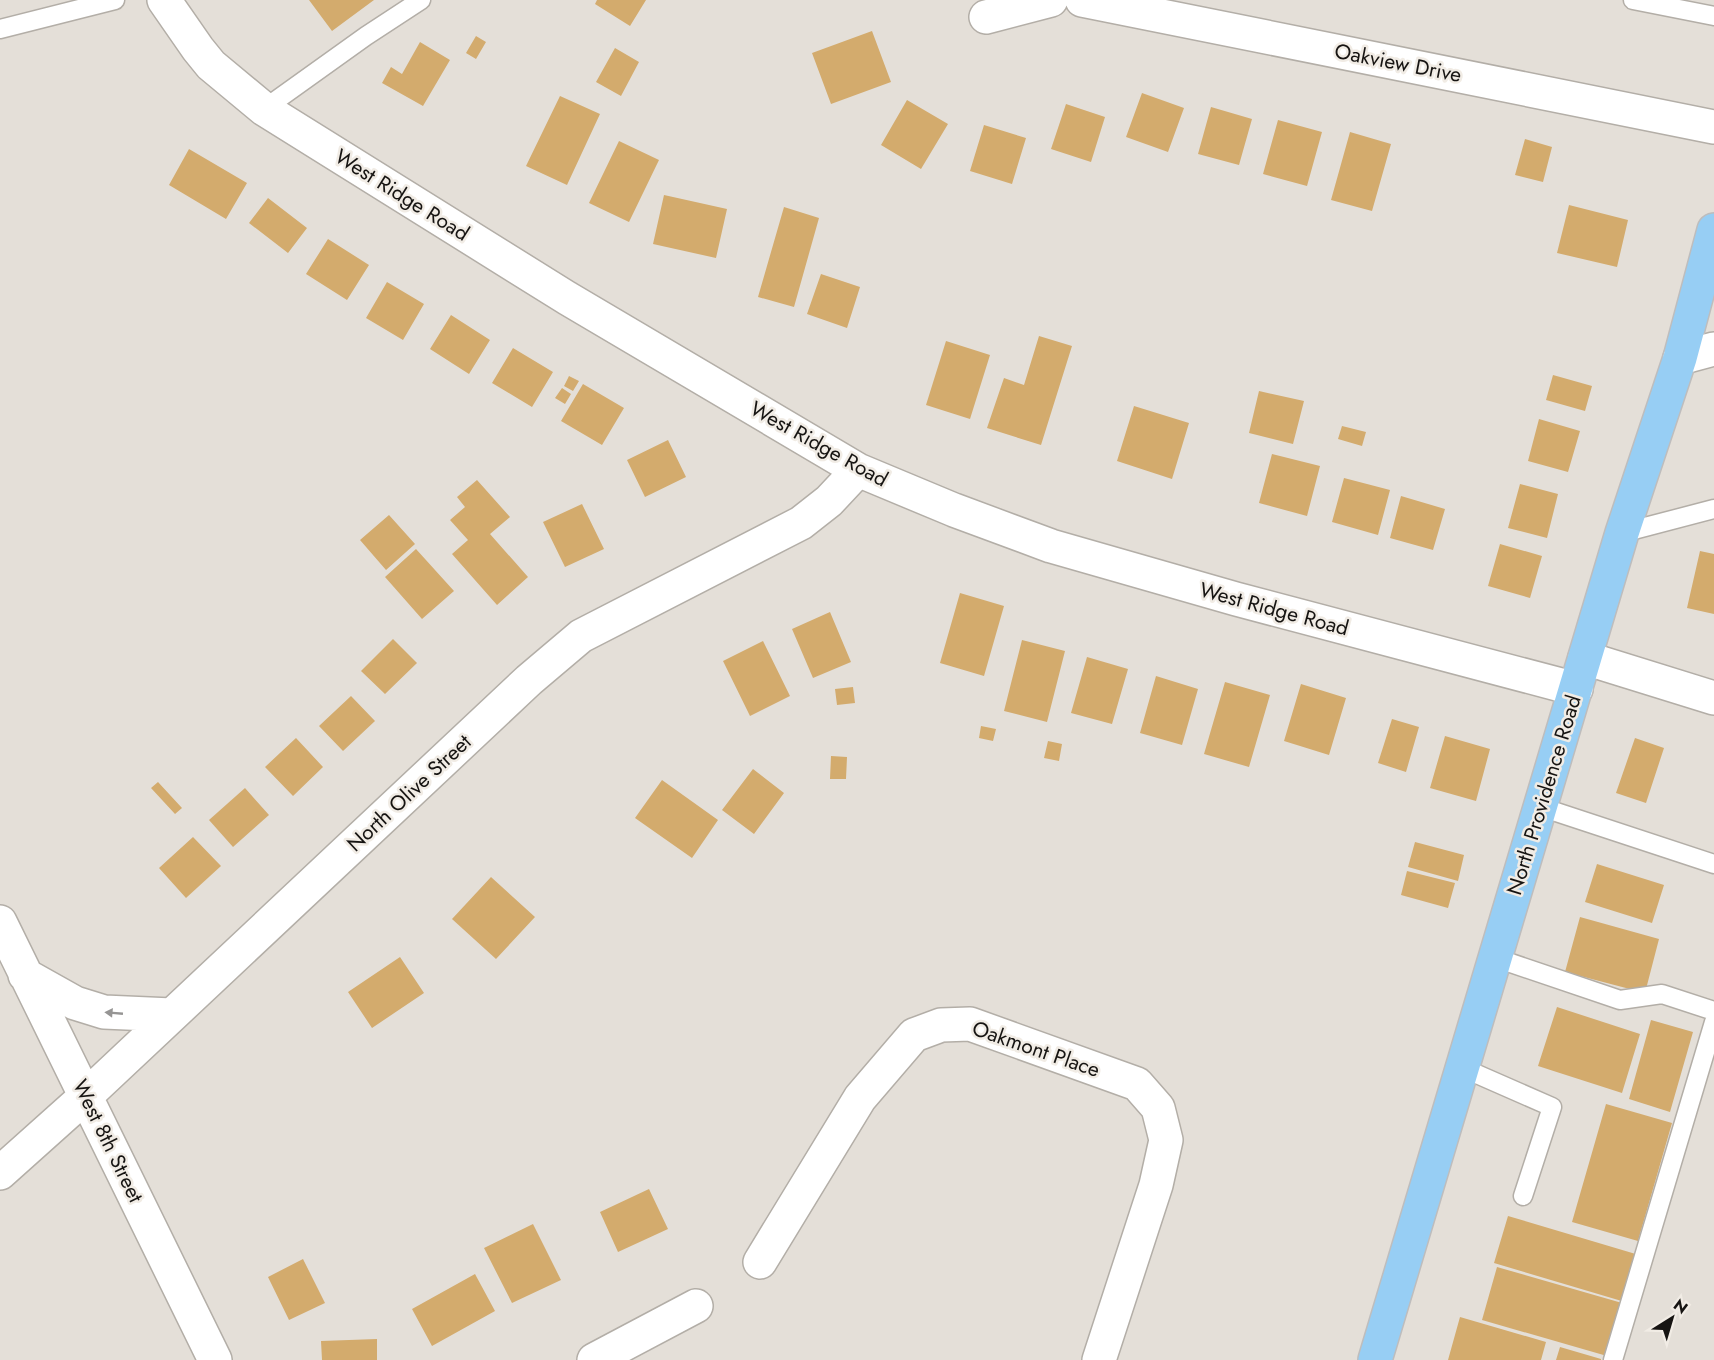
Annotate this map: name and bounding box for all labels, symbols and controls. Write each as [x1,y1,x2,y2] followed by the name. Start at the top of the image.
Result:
[1332,36,1464,90] street label: Oakview Drive
[329,142,475,248] street label: West Ridge Road
[745,394,893,494] street label: West Ridge Road
[1196,575,1352,643] street label: West Ridge Road
[1499,691,1589,899] street label: North Providence Road
[340,727,478,859] street label: North Olive Street
[104,1008,123,1018] one-way arrow
[968,1013,1104,1085] street label: Oakmont Place
[65,1074,151,1208] street label: West 8th Street
[1642,1288,1702,1348] north arrow
[1669,1293,1693,1319] text: N

